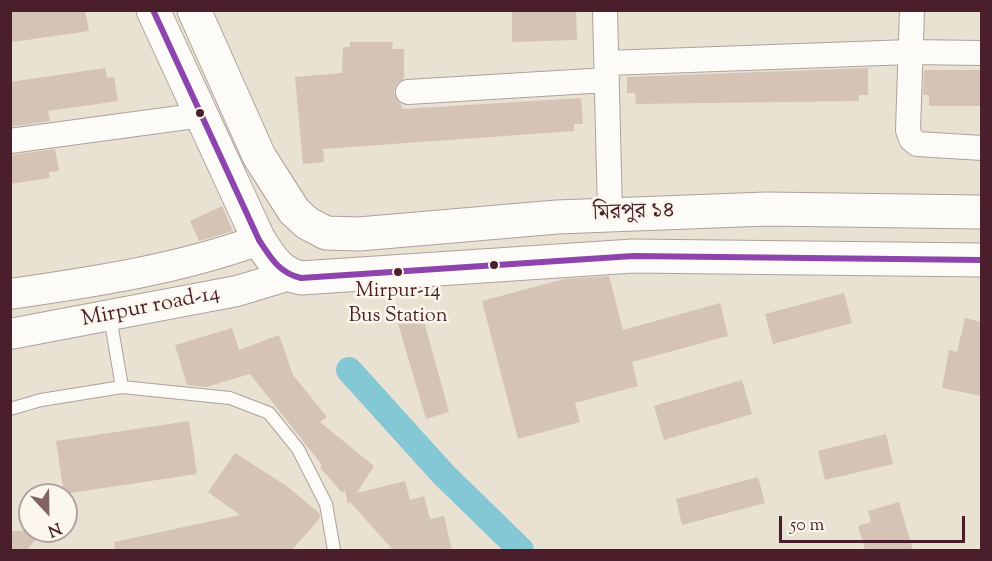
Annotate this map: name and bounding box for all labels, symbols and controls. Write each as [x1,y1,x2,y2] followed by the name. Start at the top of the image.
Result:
[194,107,206,119] unlabelled marker
[593,199,675,229] street label: মিরপুর ১৪
[488,259,500,271] unlabelled marker
[392,266,404,278] marker: Mirpur-14 Bus Station
[348,281,448,328] place label: Mirpur-14 Bus Station
[79,282,223,334] street label: Mirpur road-14
[18,483,78,543] north arrow
[782,504,968,542] scale bar
[790,513,824,539] text: 50 m
[44,515,64,541] text: N

